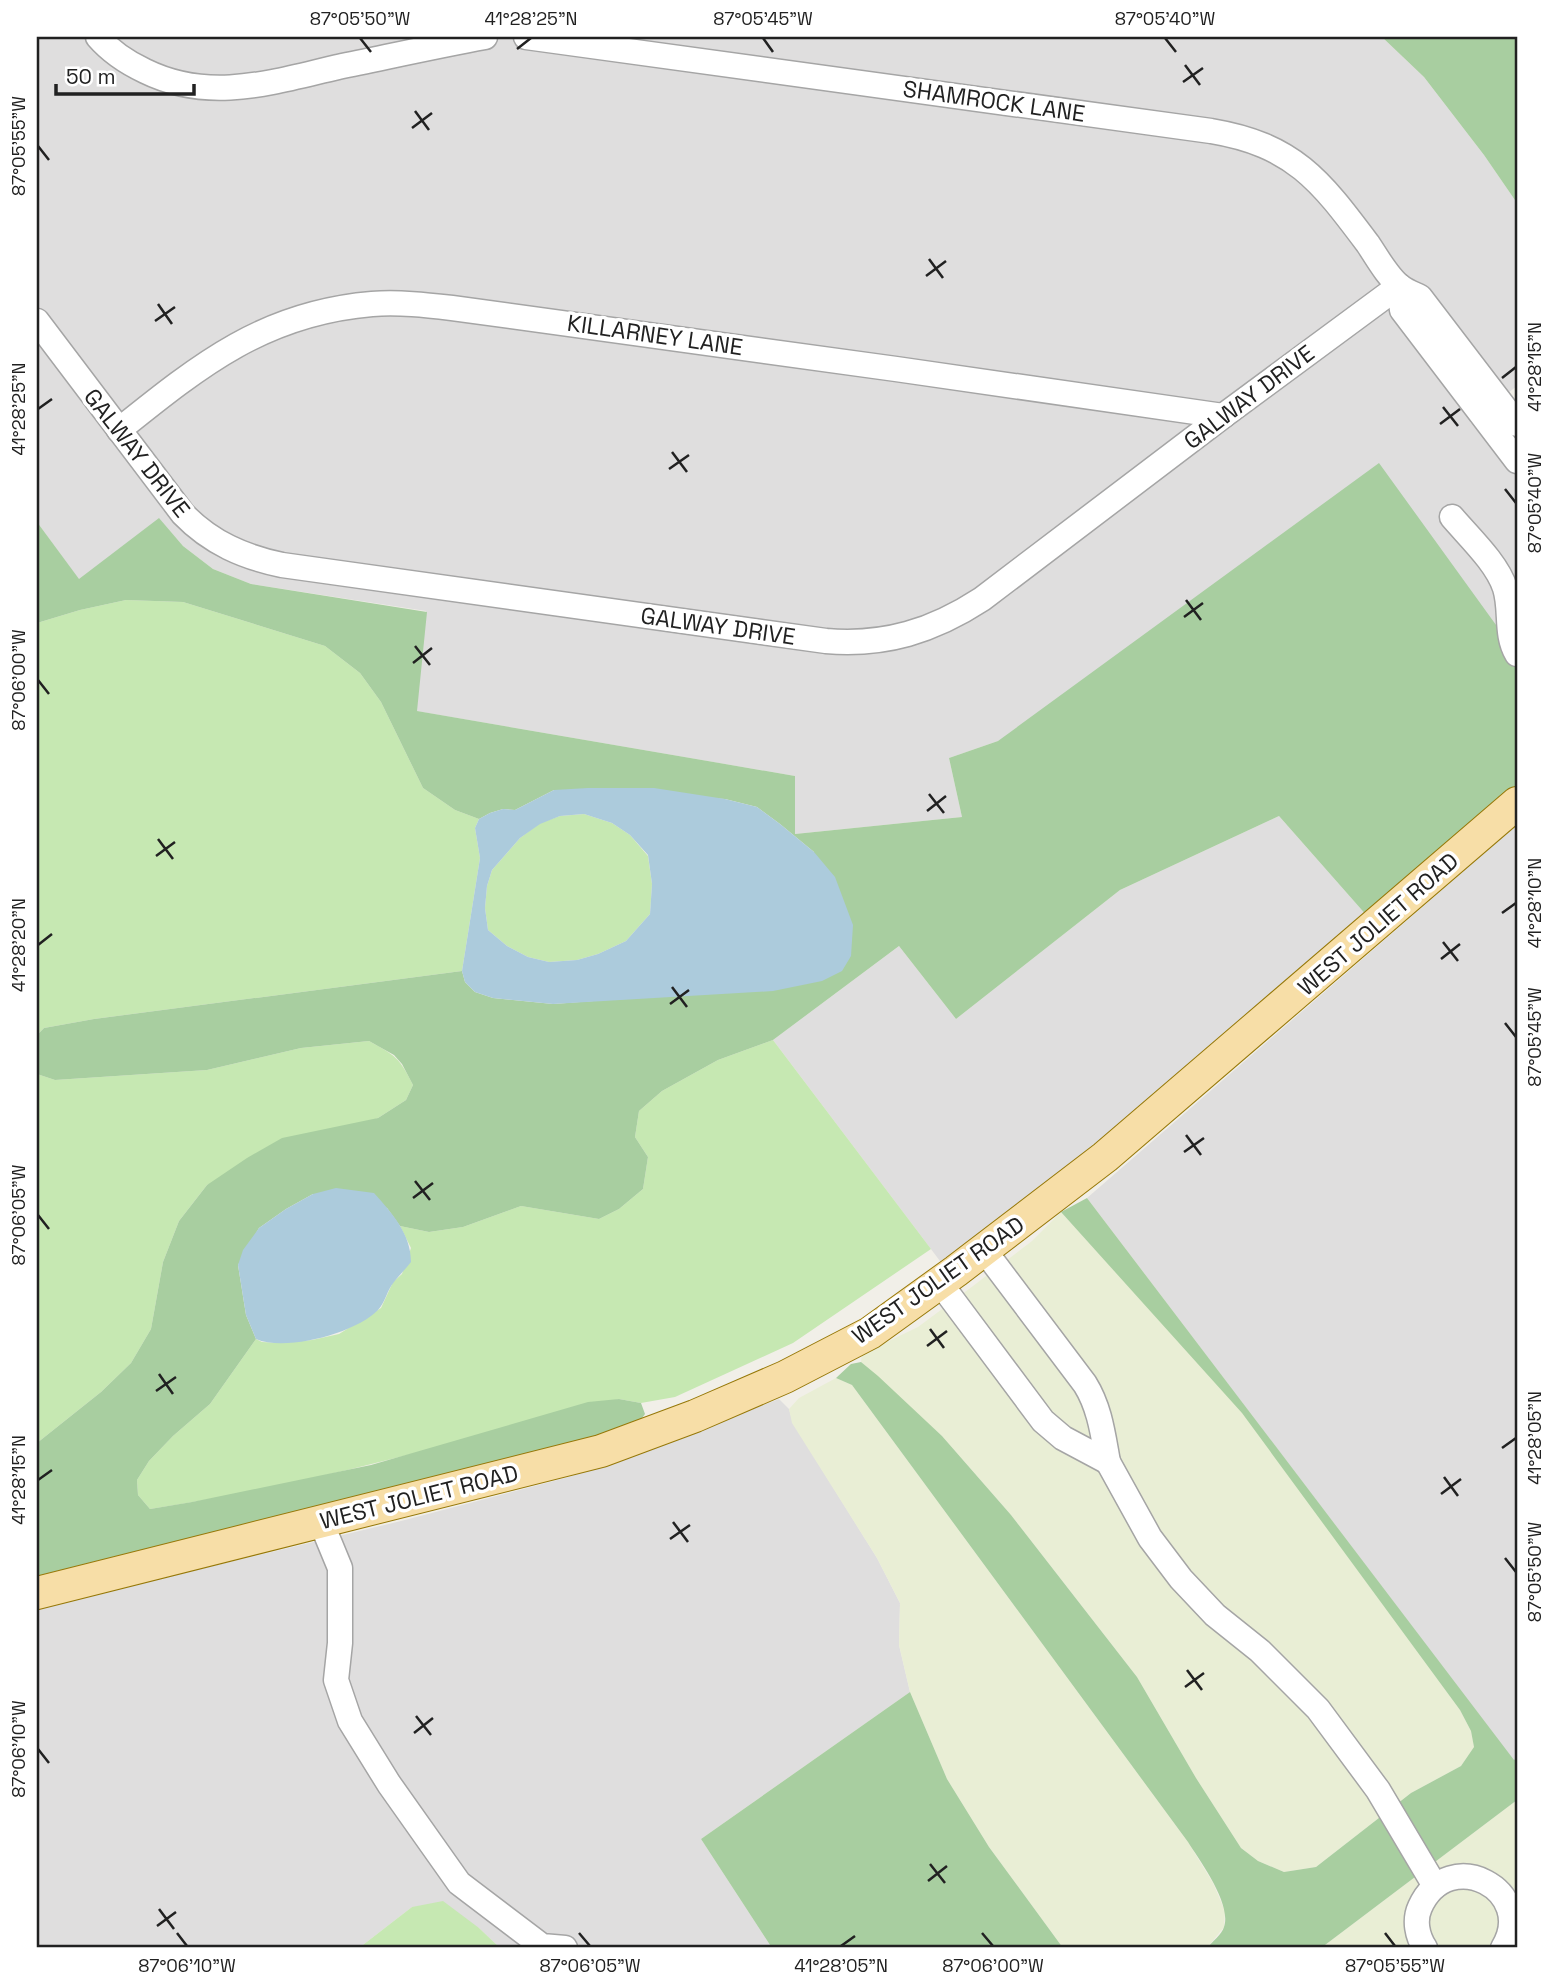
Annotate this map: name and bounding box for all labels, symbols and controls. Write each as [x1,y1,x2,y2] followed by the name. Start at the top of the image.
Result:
[310,7,411,30] text: 87°05'50"W
[484,7,578,30] text: 41°28'25"N
[713,7,813,30] text: 87°05'45"W
[1115,7,1215,30] text: 87°05'40"W
[56,52,194,96] scale bar
[66,63,116,90] text: 50 m
[901,73,1087,129] street label: SHAMROCK LANE
[7,96,30,196] text: 87°05'55"W
[565,308,745,362] street label: KILLARNEY LANE
[1523,322,1546,412] text: 41°28'15"N
[1178,338,1320,456] street label: GALWAY DRIVE
[7,362,30,456] text: 41°28'25"N
[77,382,197,524] street label: GALWAY DRIVE
[1523,453,1546,553] text: 87°05'40"W
[639,600,797,652] street label: GALWAY DRIVE
[7,629,30,731] text: 87°06'00"W
[1291,846,1465,1002] street label: WEST JOLIET ROAD
[1523,858,1546,948] text: 41°28'10"N
[7,898,30,992] text: 41°28'20"N
[1523,987,1546,1087] text: 87°05'45"W
[7,1164,30,1265] text: 87°06'05"W
[846,1209,1030,1351] street label: WEST JOLIET ROAD
[1523,1391,1546,1485] text: 41°28'05"N
[7,1435,30,1525] text: 41°28'15"N
[317,1458,521,1536] street label: WEST JOLIET ROAD
[1523,1521,1546,1622] text: 87°05'50"W
[7,1700,30,1798] text: 87°06'10"W
[138,1954,236,1977] text: 87°06'10"W
[540,1954,641,1977] text: 87°06'05"W
[794,1954,888,1977] text: 41°28'05"N
[942,1954,1044,1977] text: 87°06'00"W
[1345,1954,1445,1977] text: 87°05'55"W

